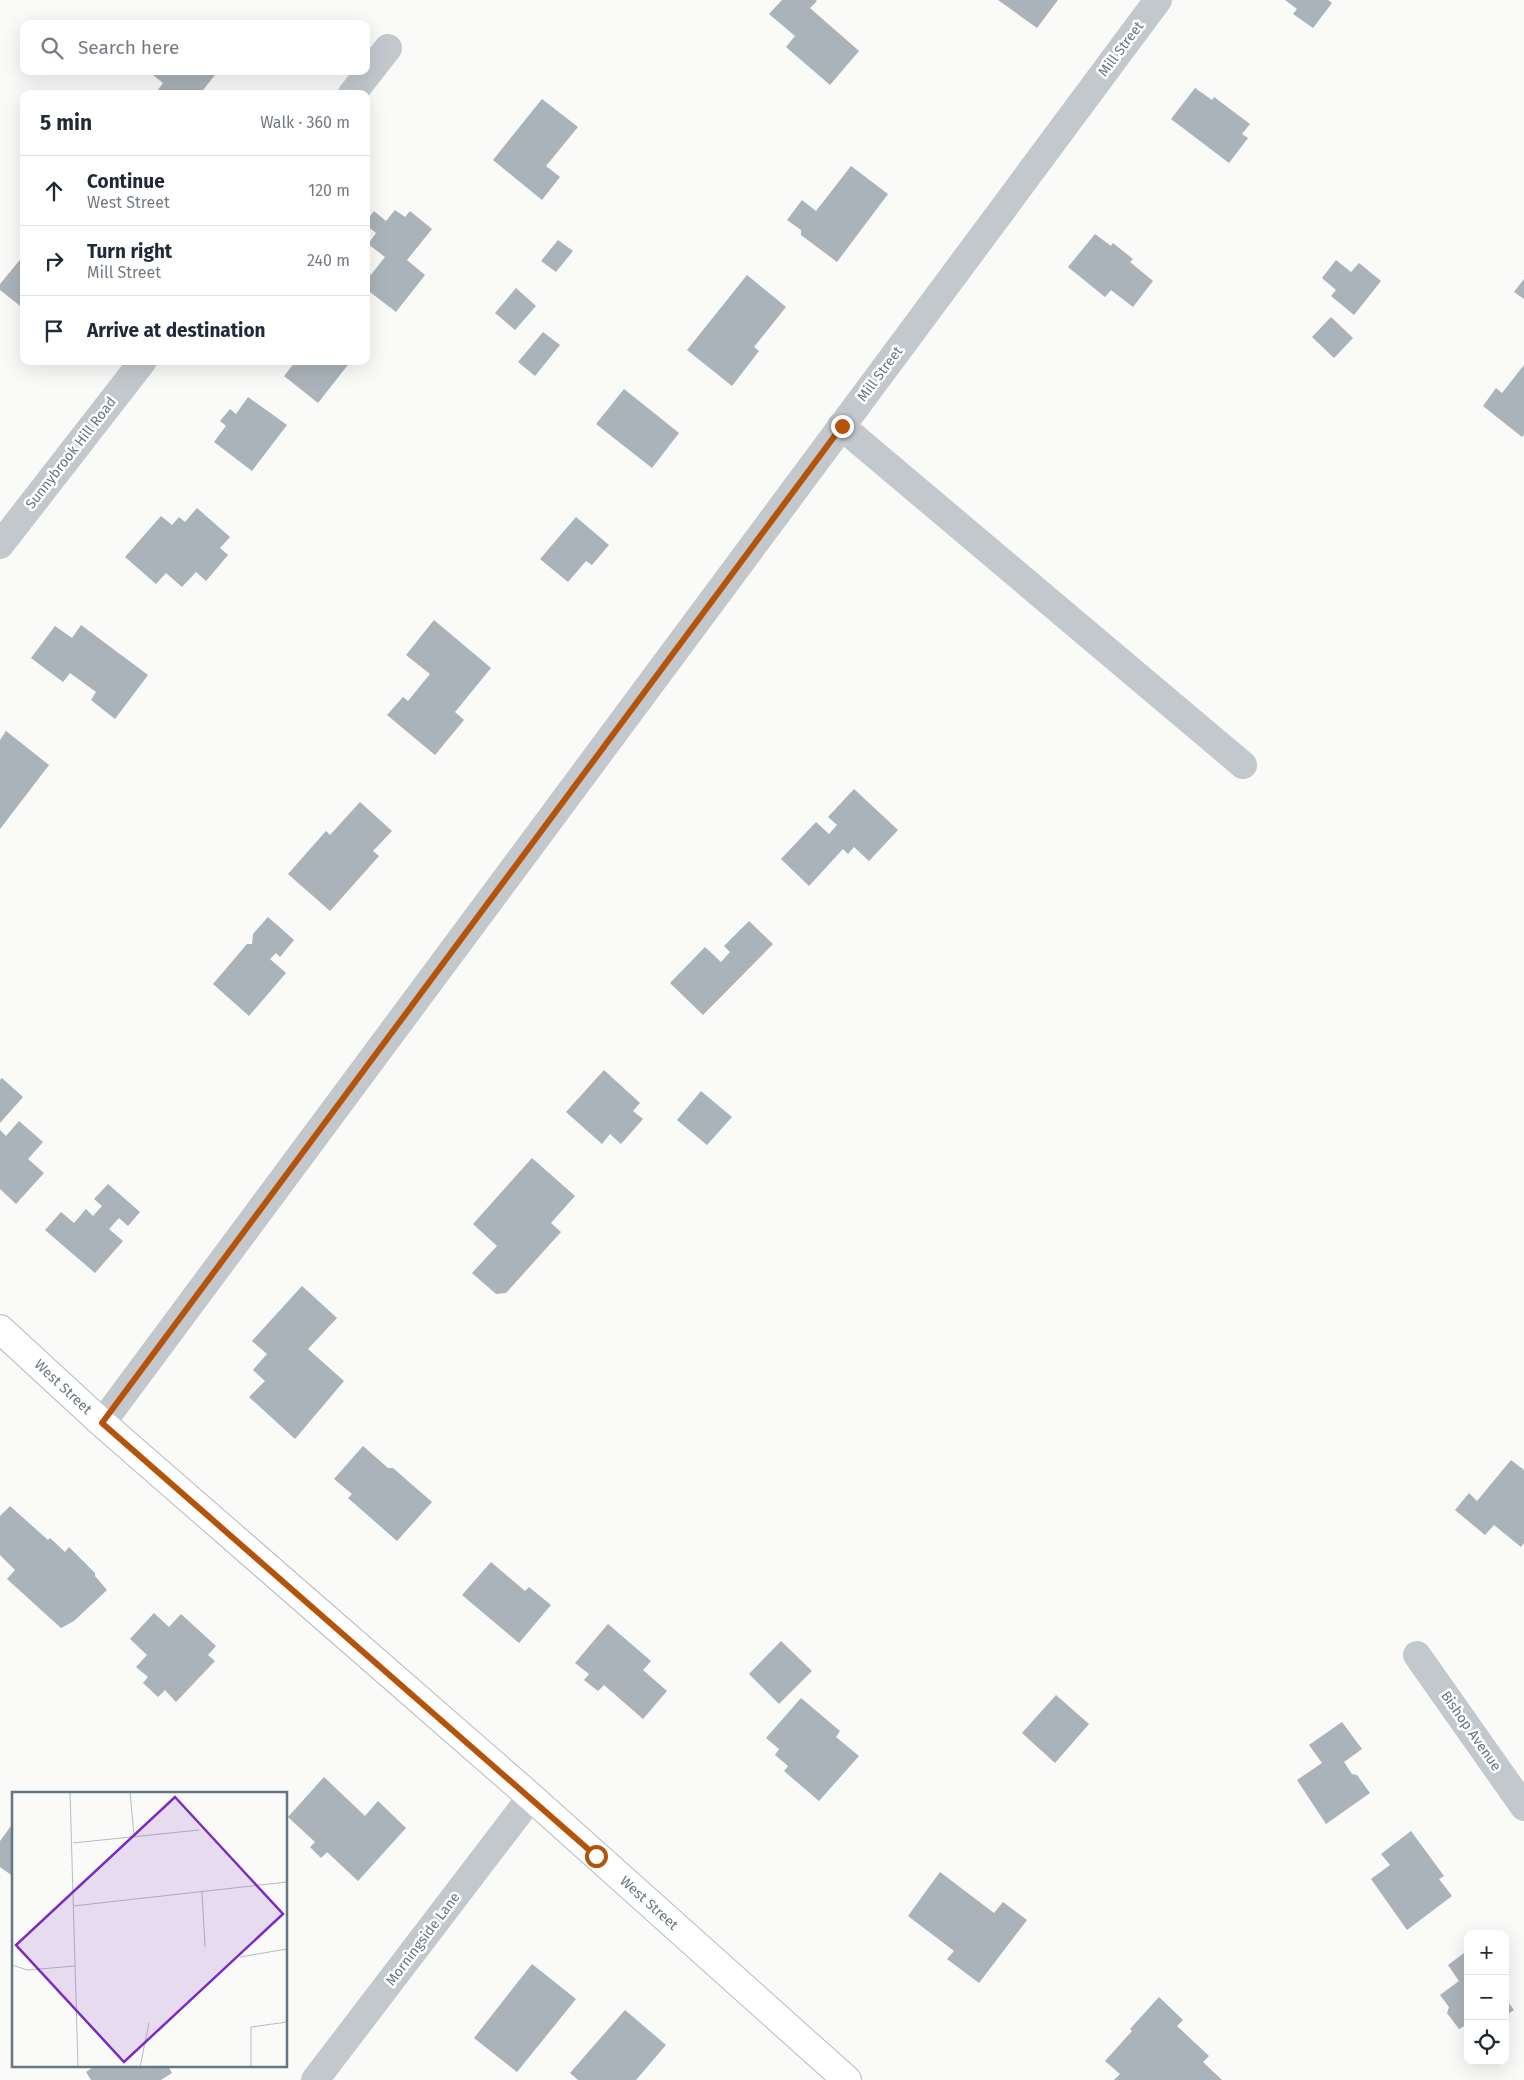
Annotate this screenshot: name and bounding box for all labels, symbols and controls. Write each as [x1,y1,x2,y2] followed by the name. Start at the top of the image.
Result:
[1095,17,1148,80] street label: Mill Street
[20,20,370,75] search box
[38,34,66,62] icon: search
[78,36,179,59] text: Search here
[40,110,92,136] text: 5 min
[260,113,350,132] text: Walk · 360 m
[87,170,165,193] text: Continue
[40,177,68,205] icon: ahead
[308,181,350,200] text: 120 m
[87,193,170,212] text: West Street
[87,240,172,263] text: Turn right
[40,247,68,275] icon: right
[307,251,350,270] text: 240 m
[87,263,161,282] text: Mill Street
[40,317,68,345] icon: arrive
[87,319,266,342] text: Arrive at destination
[854,342,907,405] street label: Mill Street
[22,394,120,512] street label: Sunnybrook Hill Road
[831,415,854,438] route end
[31,1356,96,1419] street label: West Street
[1437,1688,1505,1774] street label: Bishop Avenue
[12,1792,288,2068] inset map
[585,1845,608,1868] route start
[616,1872,682,1934] street label: West Street
[382,1889,464,1989] street label: Morningside Lane
[1464,1930,1509,2065] map controls
[1464,1930,1509,1975] button: +
[1464,1975,1509,2020] button: −
[1464,2020,1509,2065] button: locate

